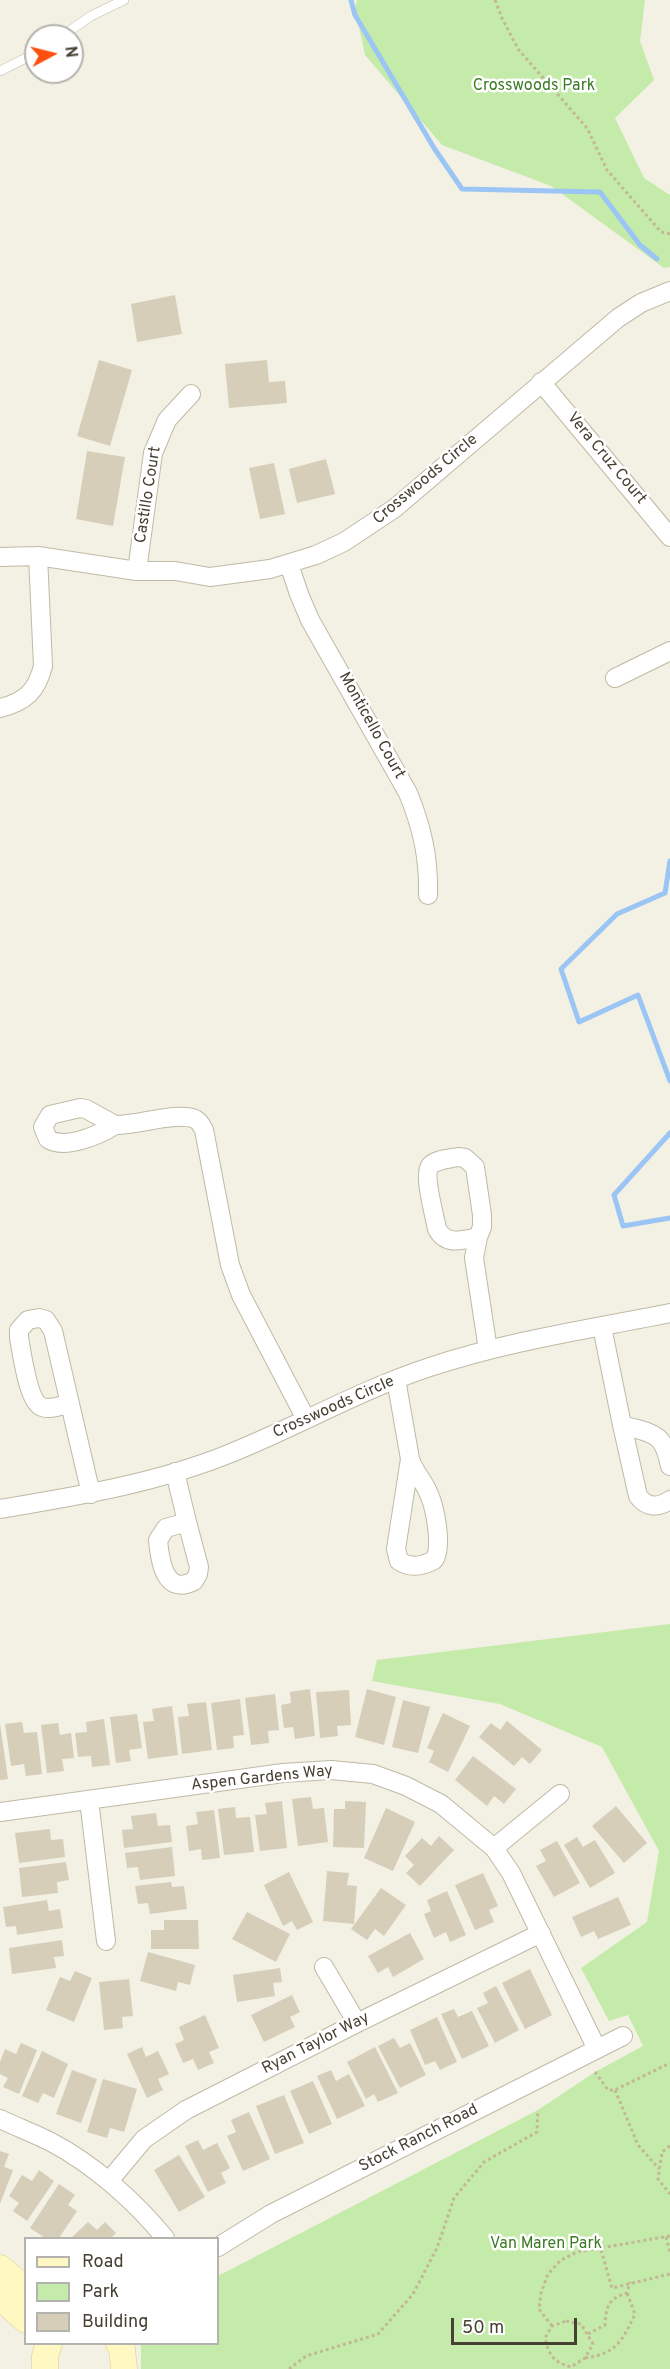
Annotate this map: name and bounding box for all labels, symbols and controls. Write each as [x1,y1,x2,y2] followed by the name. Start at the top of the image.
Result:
[24,24,84,84] north arrow
[59,45,81,59] text: N
[473,77,595,97] park label: Crosswoods Park
[562,409,650,509] street label: Vera Cruz Court
[370,431,482,529] street label: Crosswoods Circle
[132,445,166,545] street label: Castillo Court
[334,669,408,783] street label: Monticello Court
[270,1373,398,1443] street label: Crosswoods Circle
[190,1762,334,1796] street label: Aspen Gardens Way
[259,2009,373,2079] street label: Ryan Taylor Way
[356,2101,482,2177] street label: Stock Ranch Road
[490,2235,602,2255] park label: Van Maren Park
[24,2237,219,2345] legend
[82,2251,124,2274] text: Road
[82,2281,119,2304] text: Park
[454,2306,580,2344] scale bar
[82,2311,148,2334] text: Building
[462,2317,504,2340] text: 50 m

